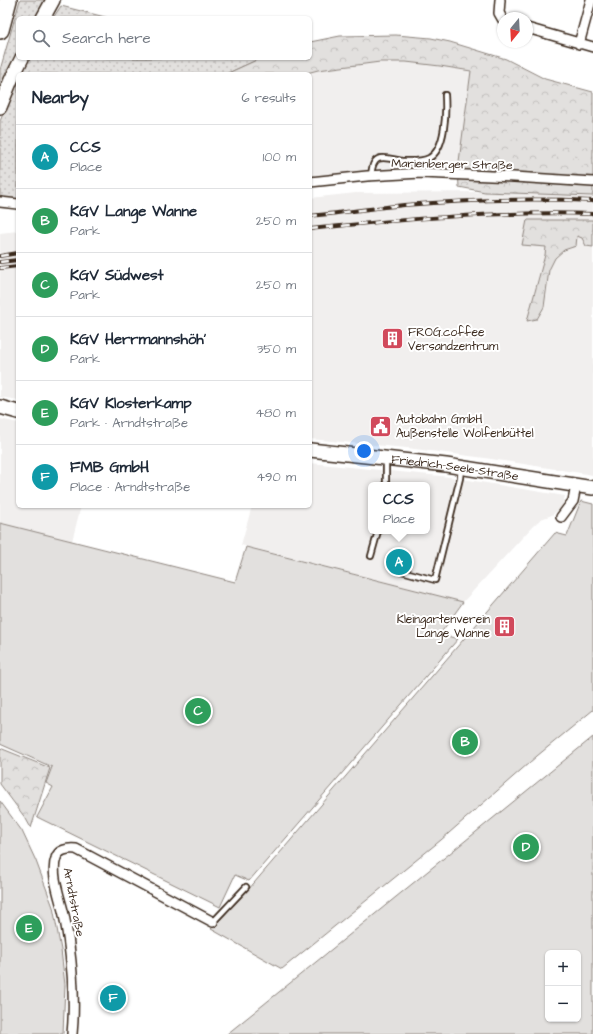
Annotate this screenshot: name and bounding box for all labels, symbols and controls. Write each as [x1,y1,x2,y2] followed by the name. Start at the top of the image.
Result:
[497,12,533,48] north arrow
[16,16,312,60] search box
[30,27,52,49] icon: search
[62,28,151,49] text: Search here
[32,86,89,110] text: Nearby
[241,89,296,107] text: 6 results
[70,137,101,158] text: CCS
[41,148,49,166] text: A
[263,148,296,166] text: 100 m
[391,155,513,175] street label: Marienberger Straße
[70,158,102,176] text: Place
[70,201,197,222] text: KGV Lange Wanne
[40,212,50,230] text: B
[256,212,296,230] text: 250 m
[70,222,100,240] text: Park
[70,265,164,286] text: KGV Südwest
[40,276,50,294] text: C
[256,276,296,294] text: 250 m
[70,286,100,304] text: Park
[408,324,499,355] place label: FROG.coffee Versandzentrum
[380,326,406,352] building icon: FROG.coffee Versandzentrum
[70,329,206,350] text: KGV Herrmannshöh'
[41,340,49,358] text: D
[257,340,296,358] text: 350 m
[70,350,100,368] text: Park
[70,393,192,414] text: KGV Klosterkamp
[41,404,49,422] text: E
[255,404,296,422] text: 480 m
[396,411,534,442] place label: Autobahn GmbH Außenstelle Wolfenbüttel
[367,413,393,439] public building icon: Autobahn GmbH Außenstelle Wolfenbüttel
[70,414,188,432] text: Park · Arndtstraße
[354,441,374,461] your location
[390,451,520,485] street label: Friedrich-Seele-Straße
[70,457,149,478] text: FMB GmbH
[40,468,50,486] text: F
[256,468,296,486] text: 490 m
[70,478,190,496] text: Place · Arndtstraße
[368,482,430,534] popup
[383,489,414,510] text: CCS
[383,510,415,528] text: Place
[386,547,412,577] pin: A
[397,611,491,643] place label: Kleingartenverein Lange Wanne
[492,613,518,639] building icon: Kleingartenverein Lange Wanne
[185,696,211,726] pin: C
[452,727,478,757] pin: B
[513,832,539,862] pin: D
[58,866,89,939] street label: Arndtstraße
[16,913,42,943] pin: E
[545,950,581,1022] map controls
[545,950,581,986] button: +
[100,983,126,1013] pin: F
[545,986,581,1022] button: −

